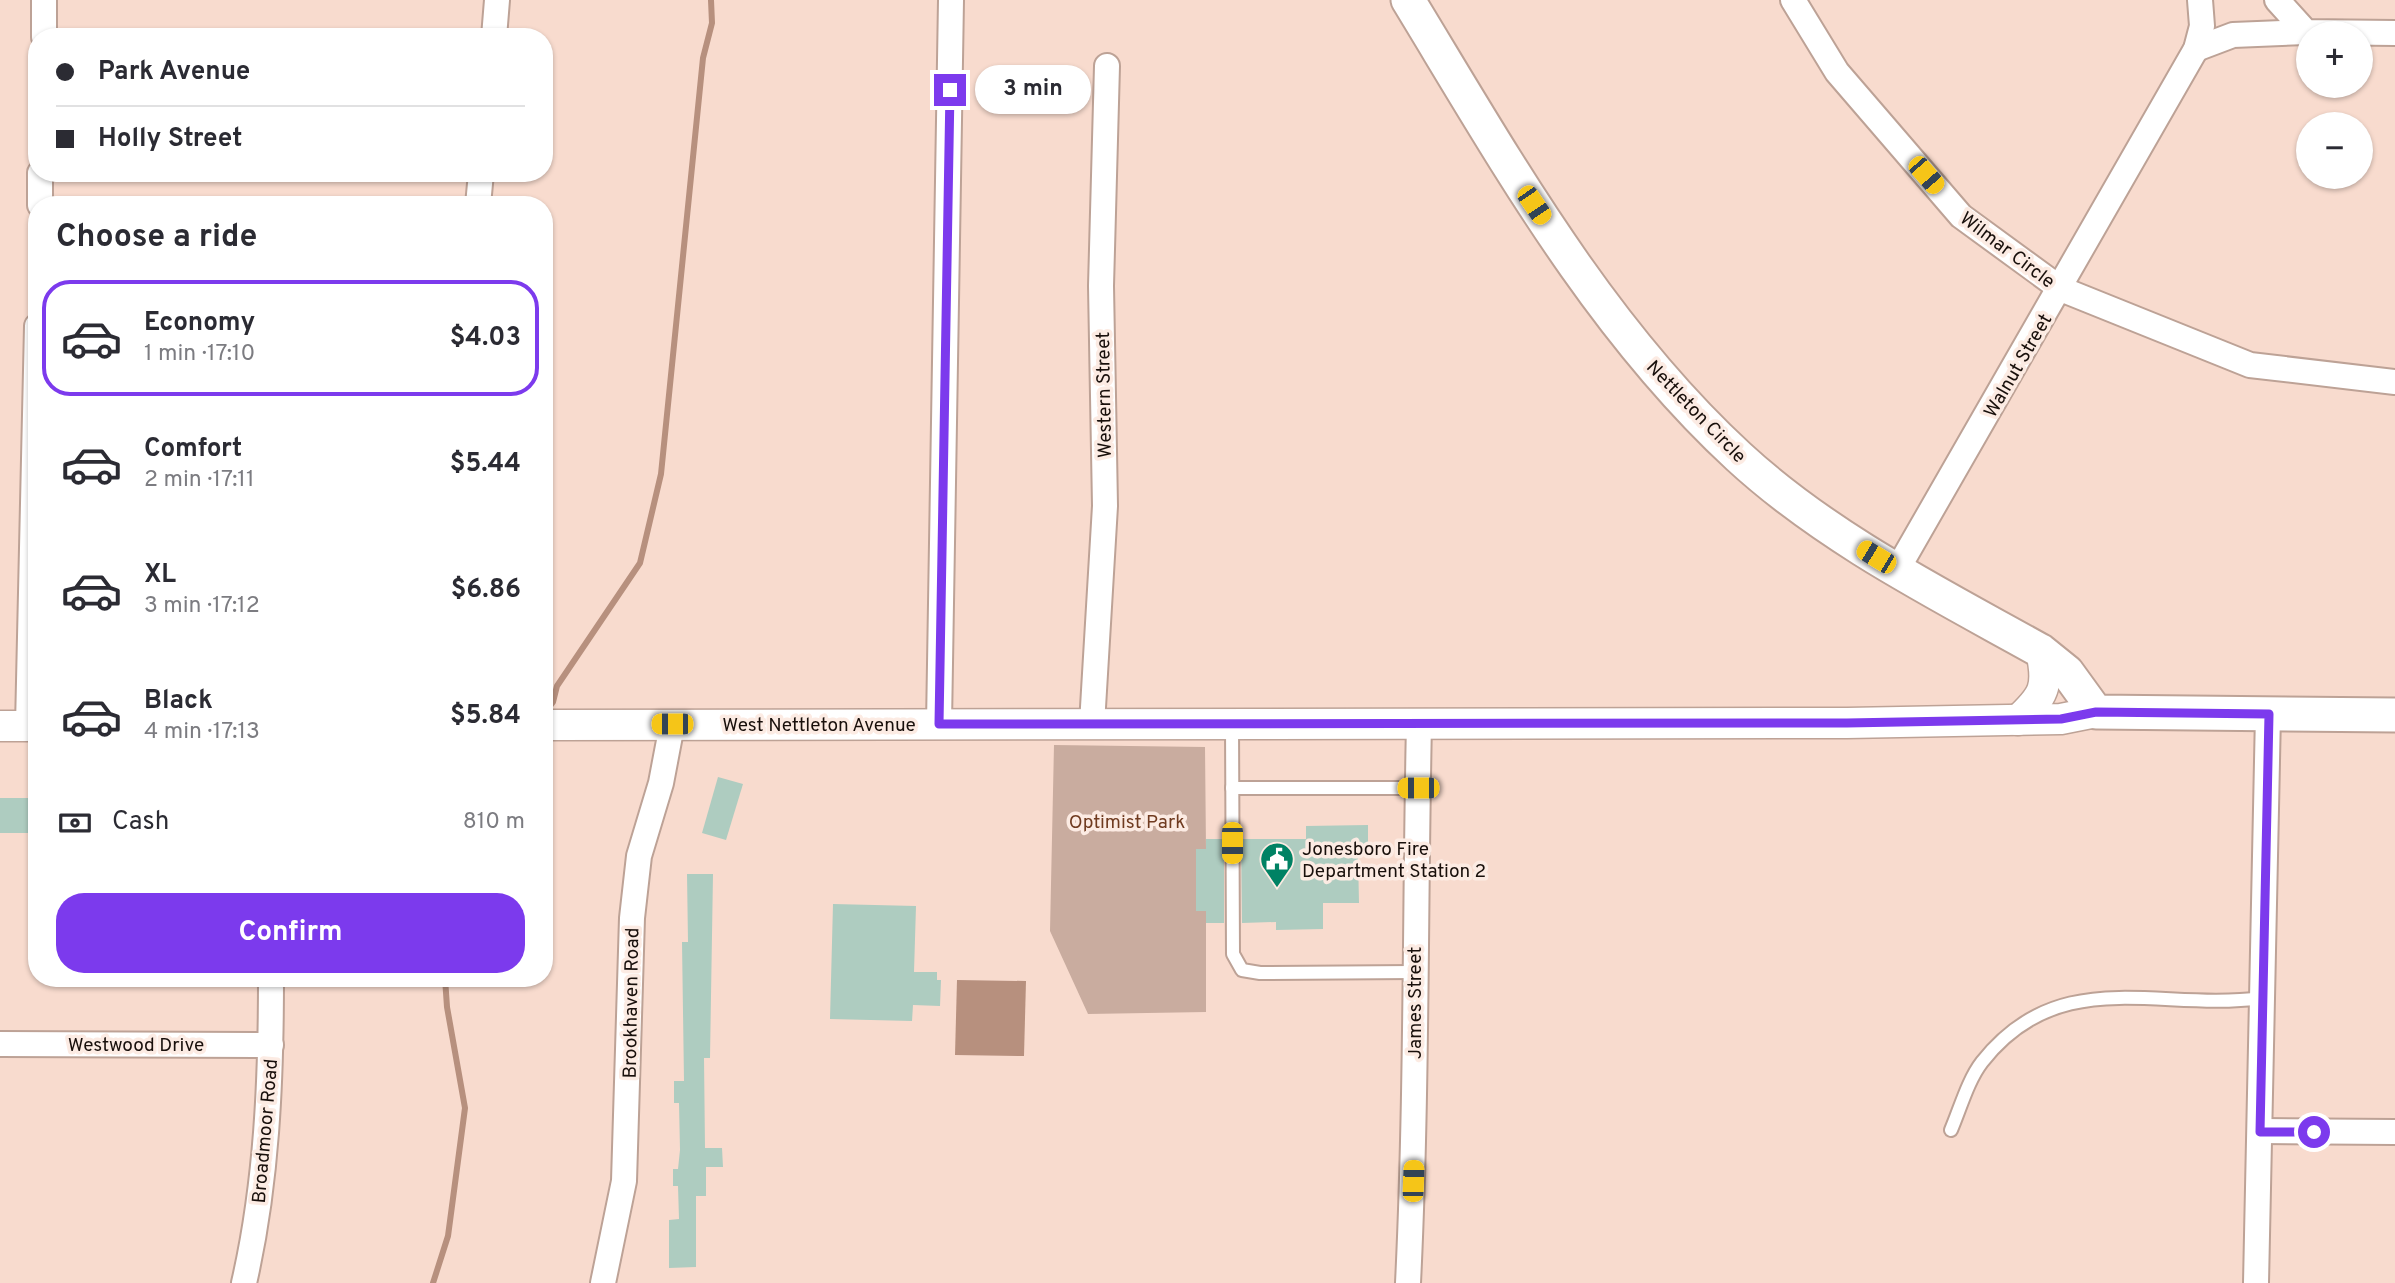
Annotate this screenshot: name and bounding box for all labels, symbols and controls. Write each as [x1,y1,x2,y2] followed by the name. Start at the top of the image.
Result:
[2296,21,2373,189] map controls
[2296,21,2373,98] button: +
[98,56,250,89] text: Park Avenue
[974,66,1090,114] callout: 3 min
[934,74,966,106] route end
[1003,75,1063,104] text: 3 min
[2296,112,2373,189] button: −
[98,123,242,156] text: Holly Street
[1905,152,1948,198] car
[1514,182,1555,228] car
[1955,207,2059,294] street label: Wilmar Circle
[56,218,257,258] text: Choose a ride
[60,307,123,370] icon: car
[144,307,255,340] text: Economy
[1979,310,2058,422] street label: Walnut Street
[450,322,521,355] text: $4.03
[1092,332,1118,458] street label: Western Street
[144,340,255,369] text: 1 min · 17:10
[1641,356,1751,469] street label: Nettleton Circle
[60,433,123,496] icon: car
[144,433,242,466] text: Comfort
[450,448,521,481] text: $5.44
[144,466,254,495] text: 2 min · 17:11
[1853,537,1900,577] car
[60,559,123,622] icon: car
[144,559,176,592] text: XL
[451,574,521,607] text: $6.86
[144,592,260,621] text: 3 min · 17:12
[60,685,123,748] icon: car
[144,685,213,718] text: Black
[450,700,521,733] text: $5.84
[652,714,694,735] car
[722,714,916,738] street label: West Nettleton Avenue
[144,718,260,747] text: 4 min · 17:13
[1398,778,1440,799] car
[56,804,94,842] icon: cash
[112,806,169,839] text: Cash
[463,808,525,837] text: 810 m
[1069,811,1185,835] park label: Optimist Park
[1222,822,1243,864] car
[1302,838,1486,884] place label: Jonesboro Fire Department Station 2
[1258,840,1296,889] public building icon: Jonesboro Fire Department Station 2
[56,893,525,973] button: Confirm
[619,927,645,1079] street label: Brookhaven Road
[1404,947,1428,1059] street label: James Street
[68,1034,204,1058] street label: Westwood Drive
[248,1058,284,1204] street label: Broadmoor Road
[2298,1116,2330,1148] route start
[1402,1160,1425,1202] car

